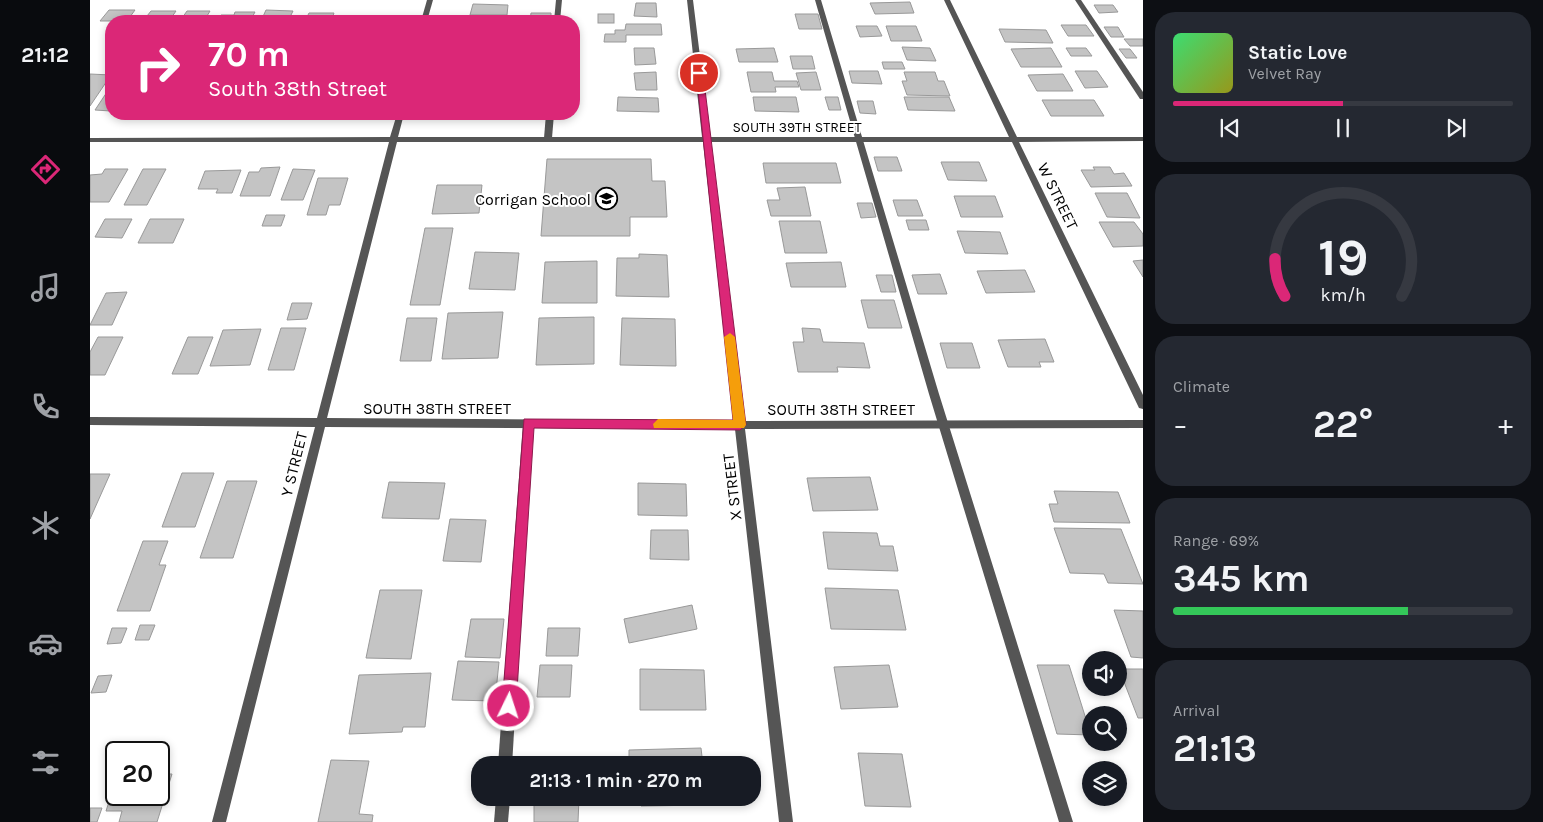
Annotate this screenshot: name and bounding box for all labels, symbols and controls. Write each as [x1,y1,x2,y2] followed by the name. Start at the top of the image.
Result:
[208,34,290,75] text: 70 m
[125,35,190,100] icon: right
[21,42,69,68] text: 21:12
[1248,42,1347,64] text: Static Love
[678,52,720,94] pin
[685,59,713,87] icon: arrive
[1248,64,1321,83] text: Velvet Ray
[208,76,387,102] text: South 38th Street
[1216,114,1244,142] icon: previous
[1329,114,1357,142] icon: pause
[1442,114,1470,142] icon: next
[732,119,862,136] street label: SOUTH 39TH STREET
[28,152,63,187] icon: directions
[1034,160,1082,232] street label: W STREET
[595,187,619,211] school or university icon: Corrigan School
[475,190,591,209] place label: Corrigan School
[1318,227,1368,288] text: 19
[28,270,63,305] icon: music
[1320,285,1366,306] text: km/h
[1173,377,1230,396] text: Climate
[28,389,63,424] icon: phone
[363,399,511,418] street label: SOUTH 38TH STREET
[767,400,915,419] street label: SOUTH 38TH STREET
[1313,402,1373,447] text: 22°
[1173,408,1188,441] text: −
[1498,408,1513,441] text: +
[277,430,311,498] street label: Y STREET
[718,452,746,522] street label: X STREET
[28,508,63,543] icon: climate
[1173,531,1259,550] text: Range · 69%
[1173,556,1310,601] text: 345 km
[28,626,63,661] icon: car
[1082,651,1127,806] map controls
[1082,651,1127,696] button: sound
[482,679,534,731] position arrow
[1173,701,1220,720] text: Arrival
[1082,706,1127,751] button: search
[1173,726,1257,771] text: 21:13
[105,741,170,806] speed limit sign: 20
[28,745,63,780] icon: filters
[1082,761,1127,806] button: layers
[530,770,702,792] text: 21:13 · 1 min · 270 m

